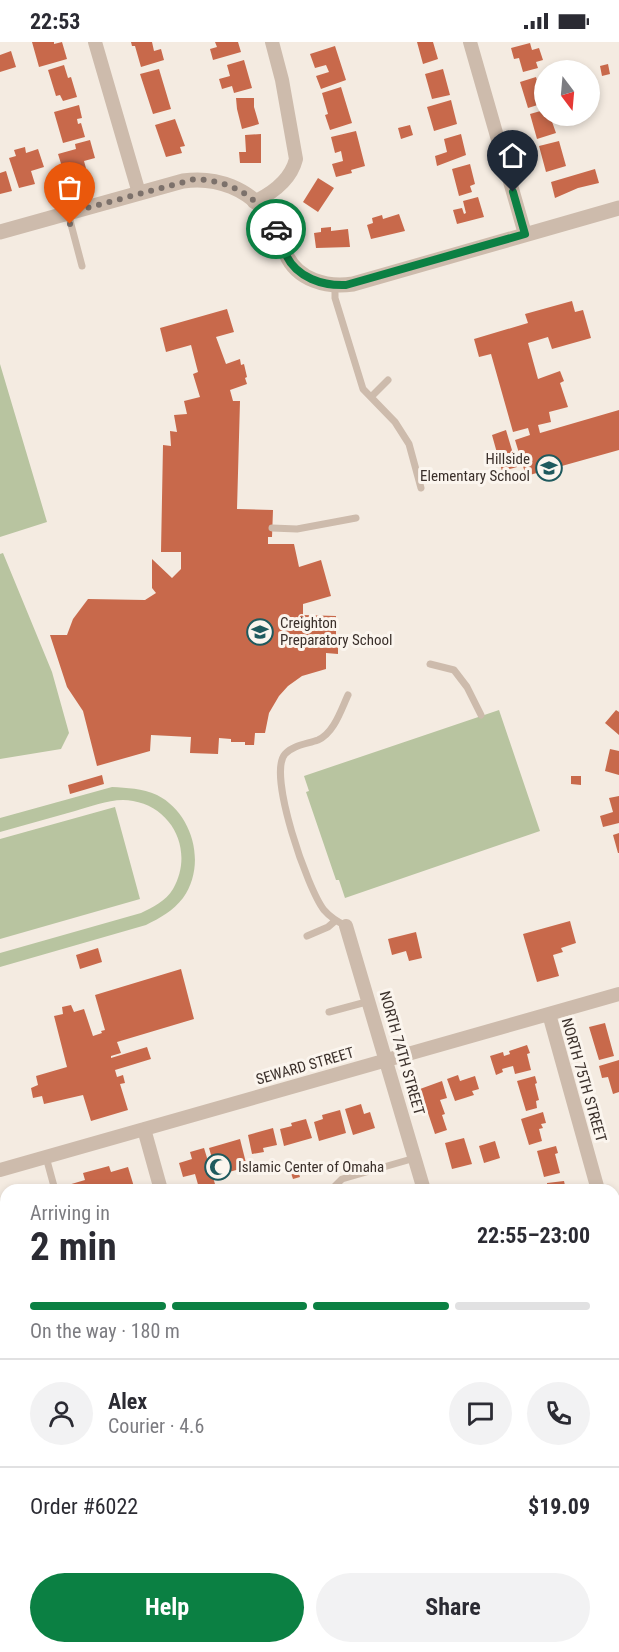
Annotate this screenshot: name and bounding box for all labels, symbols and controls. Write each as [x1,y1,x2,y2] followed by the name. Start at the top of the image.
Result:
[30,9,81,34] text: 22:53
[534,60,600,126] north arrow
[534,60,600,126] map controls
[487,130,538,192] pin
[496,139,529,172] icon: home
[44,162,95,224] pin
[53,171,86,204] icon: bag
[246,199,306,259] courier
[260,213,293,246] icon: car
[420,450,530,485] place label: Hillside Elementary School
[534,453,564,483] school or university icon: Hillside Elementary School
[280,614,393,649] place label: Creighton Preparatory School
[245,617,275,647] school or university icon: Creighton Preparatory School
[376,989,428,1117] street label: NORTH 74TH STREET
[558,1016,610,1144] street label: NORTH 75TH STREET
[254,1043,356,1089] street label: SEWARD STREET
[203,1152,233,1182] mosque icon: Islamic Center of Omaha
[238,1158,384,1176] place label: Islamic Center of Omaha
[30,1201,110,1225] text: Arriving in
[477,1223,590,1248] text: 22:55–23:00
[30,1224,117,1270] text: 2 min
[30,1319,180,1343] text: On the way · 180 m
[30,1382,93,1445] button: person
[449,1382,512,1445] button: chat
[527,1382,590,1445] button: phone
[108,1389,147,1414] text: Alex
[108,1414,204,1438] text: Courier · 4.6
[30,1494,138,1519] text: Order #6022
[528,1494,590,1519] text: $19.09
[30,1573,304,1642] button: Help
[316,1573,590,1642] button: Share

